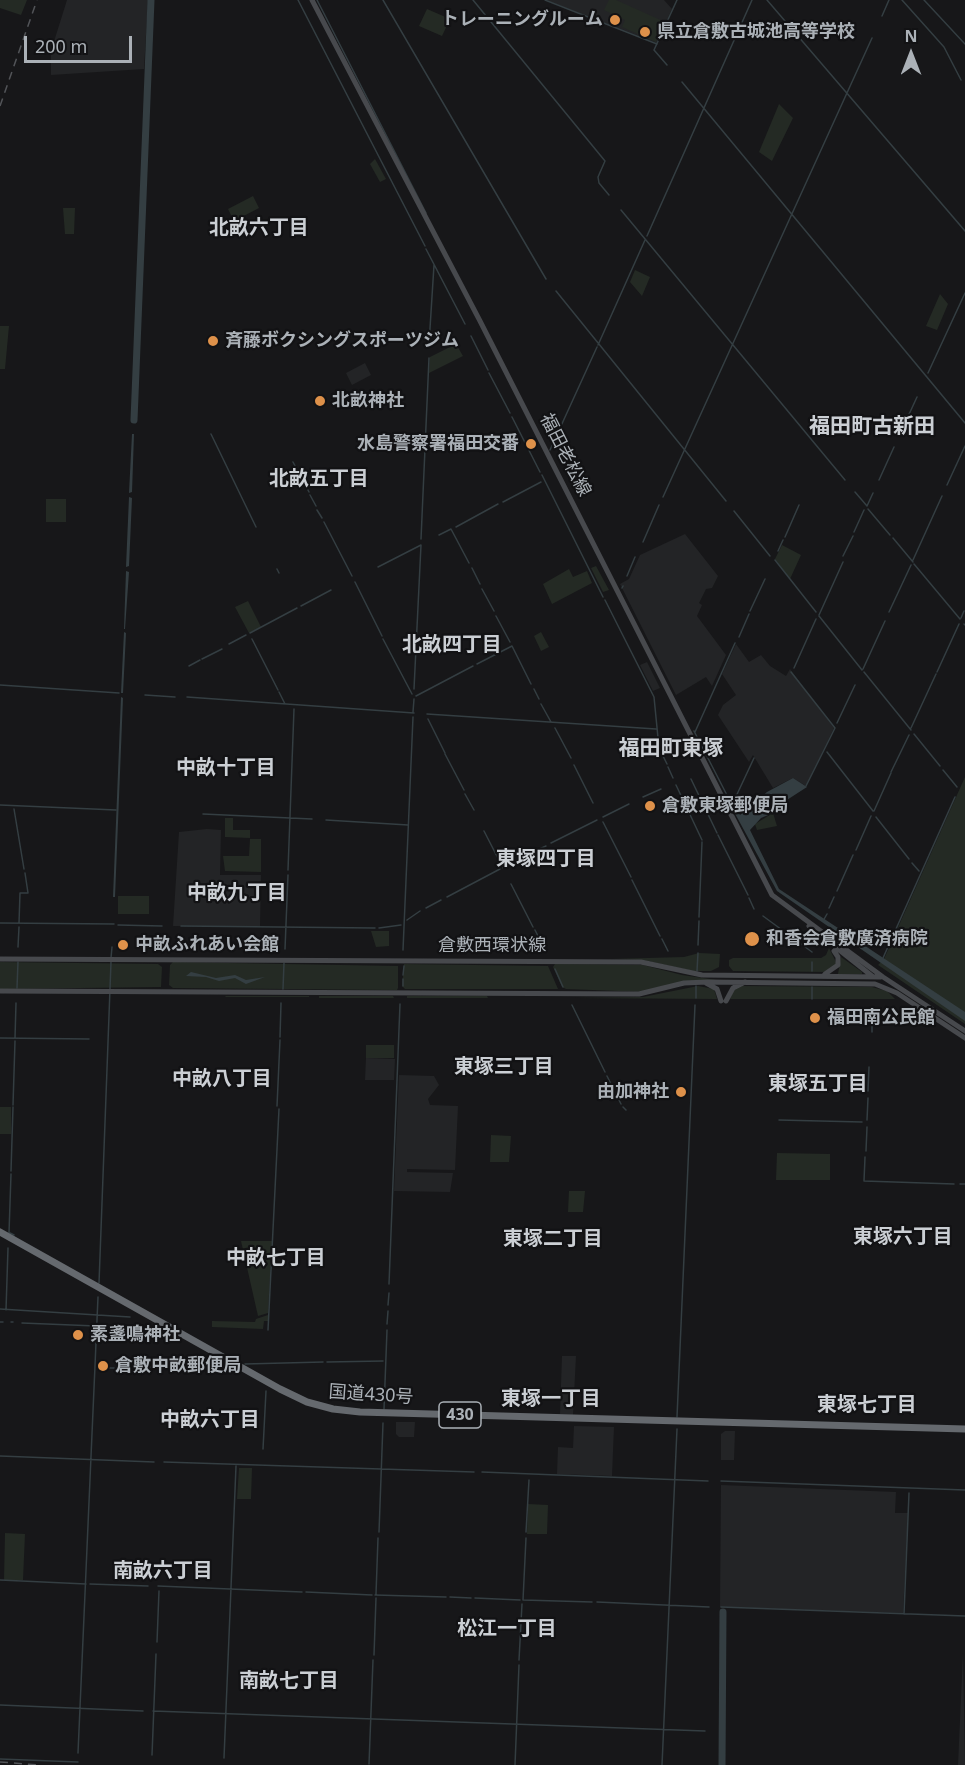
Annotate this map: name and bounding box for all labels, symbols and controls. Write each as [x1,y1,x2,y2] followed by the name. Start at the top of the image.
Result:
[441,9,603,31] place label: トレーニングルーム
[608,13,622,27] marker: トレーニングルーム
[657,21,855,43] place label: 県立倉敷古城池高等学校
[27,24,135,62] scale bar
[881,24,941,84] north arrow
[638,25,652,39] marker: 県立倉敷古城池高等学校
[904,25,918,47] text: N
[35,34,87,58] text: 200 m
[209,216,309,240] district label: 北畝六丁目
[225,330,459,352] place label: 斉藤ボクシングスポーツジム
[206,334,220,348] marker: 斉藤ボクシングスポーツジム
[332,390,404,412] place label: 北畝神社
[313,394,327,408] marker: 北畝神社
[535,410,595,500] street label: 福田老松線
[809,414,935,440] district label: 福田町古新田
[357,433,519,455] place label: 水島警察署福田交番
[524,437,538,451] marker: 水島警察署福田交番
[269,467,369,491] district label: 北畝五丁目
[402,633,502,657] district label: 北畝四丁目
[619,736,723,762] district label: 福田町東塚
[176,756,276,780] district label: 中畝十丁目
[662,795,788,817] place label: 倉敷東塚郵便局
[643,799,657,813] marker: 倉敷東塚郵便局
[496,847,596,871] district label: 東塚四丁目
[187,881,287,905] district label: 中畝九丁目
[766,928,928,950] place label: 和香会倉敷廣済病院
[743,930,761,948] marker: 和香会倉敷廣済病院
[135,934,279,956] place label: 中畝ふれあい会館
[438,935,546,957] street label: 倉敷西環状線
[116,938,130,952] marker: 中畝ふれあい会館
[827,1007,935,1029] place label: 福田南公民館
[808,1011,822,1025] marker: 福田南公民館
[454,1055,554,1079] district label: 東塚三丁目
[172,1067,272,1091] district label: 中畝八丁目
[768,1072,868,1096] district label: 東塚五丁目
[597,1081,669,1103] place label: 由加神社
[674,1085,688,1099] marker: 由加神社
[853,1225,953,1249] district label: 東塚六丁目
[503,1227,603,1251] district label: 東塚二丁目
[226,1246,326,1270] district label: 中畝七丁目
[90,1324,180,1346] place label: 素盞鳴神社
[71,1328,85,1342] marker: 素盞鳴神社
[115,1355,241,1377] place label: 倉敷中畝郵便局
[96,1359,110,1373] marker: 倉敷中畝郵便局
[328,1381,414,1409] street label: 国道430号
[501,1387,601,1411] district label: 東塚一丁目
[817,1393,917,1417] district label: 東塚七丁目
[439,1402,481,1428] road number: 430
[160,1408,260,1432] district label: 中畝六丁目
[113,1559,213,1583] district label: 南畝六丁目
[457,1617,557,1641] district label: 松江一丁目
[239,1669,339,1693] district label: 南畝七丁目

